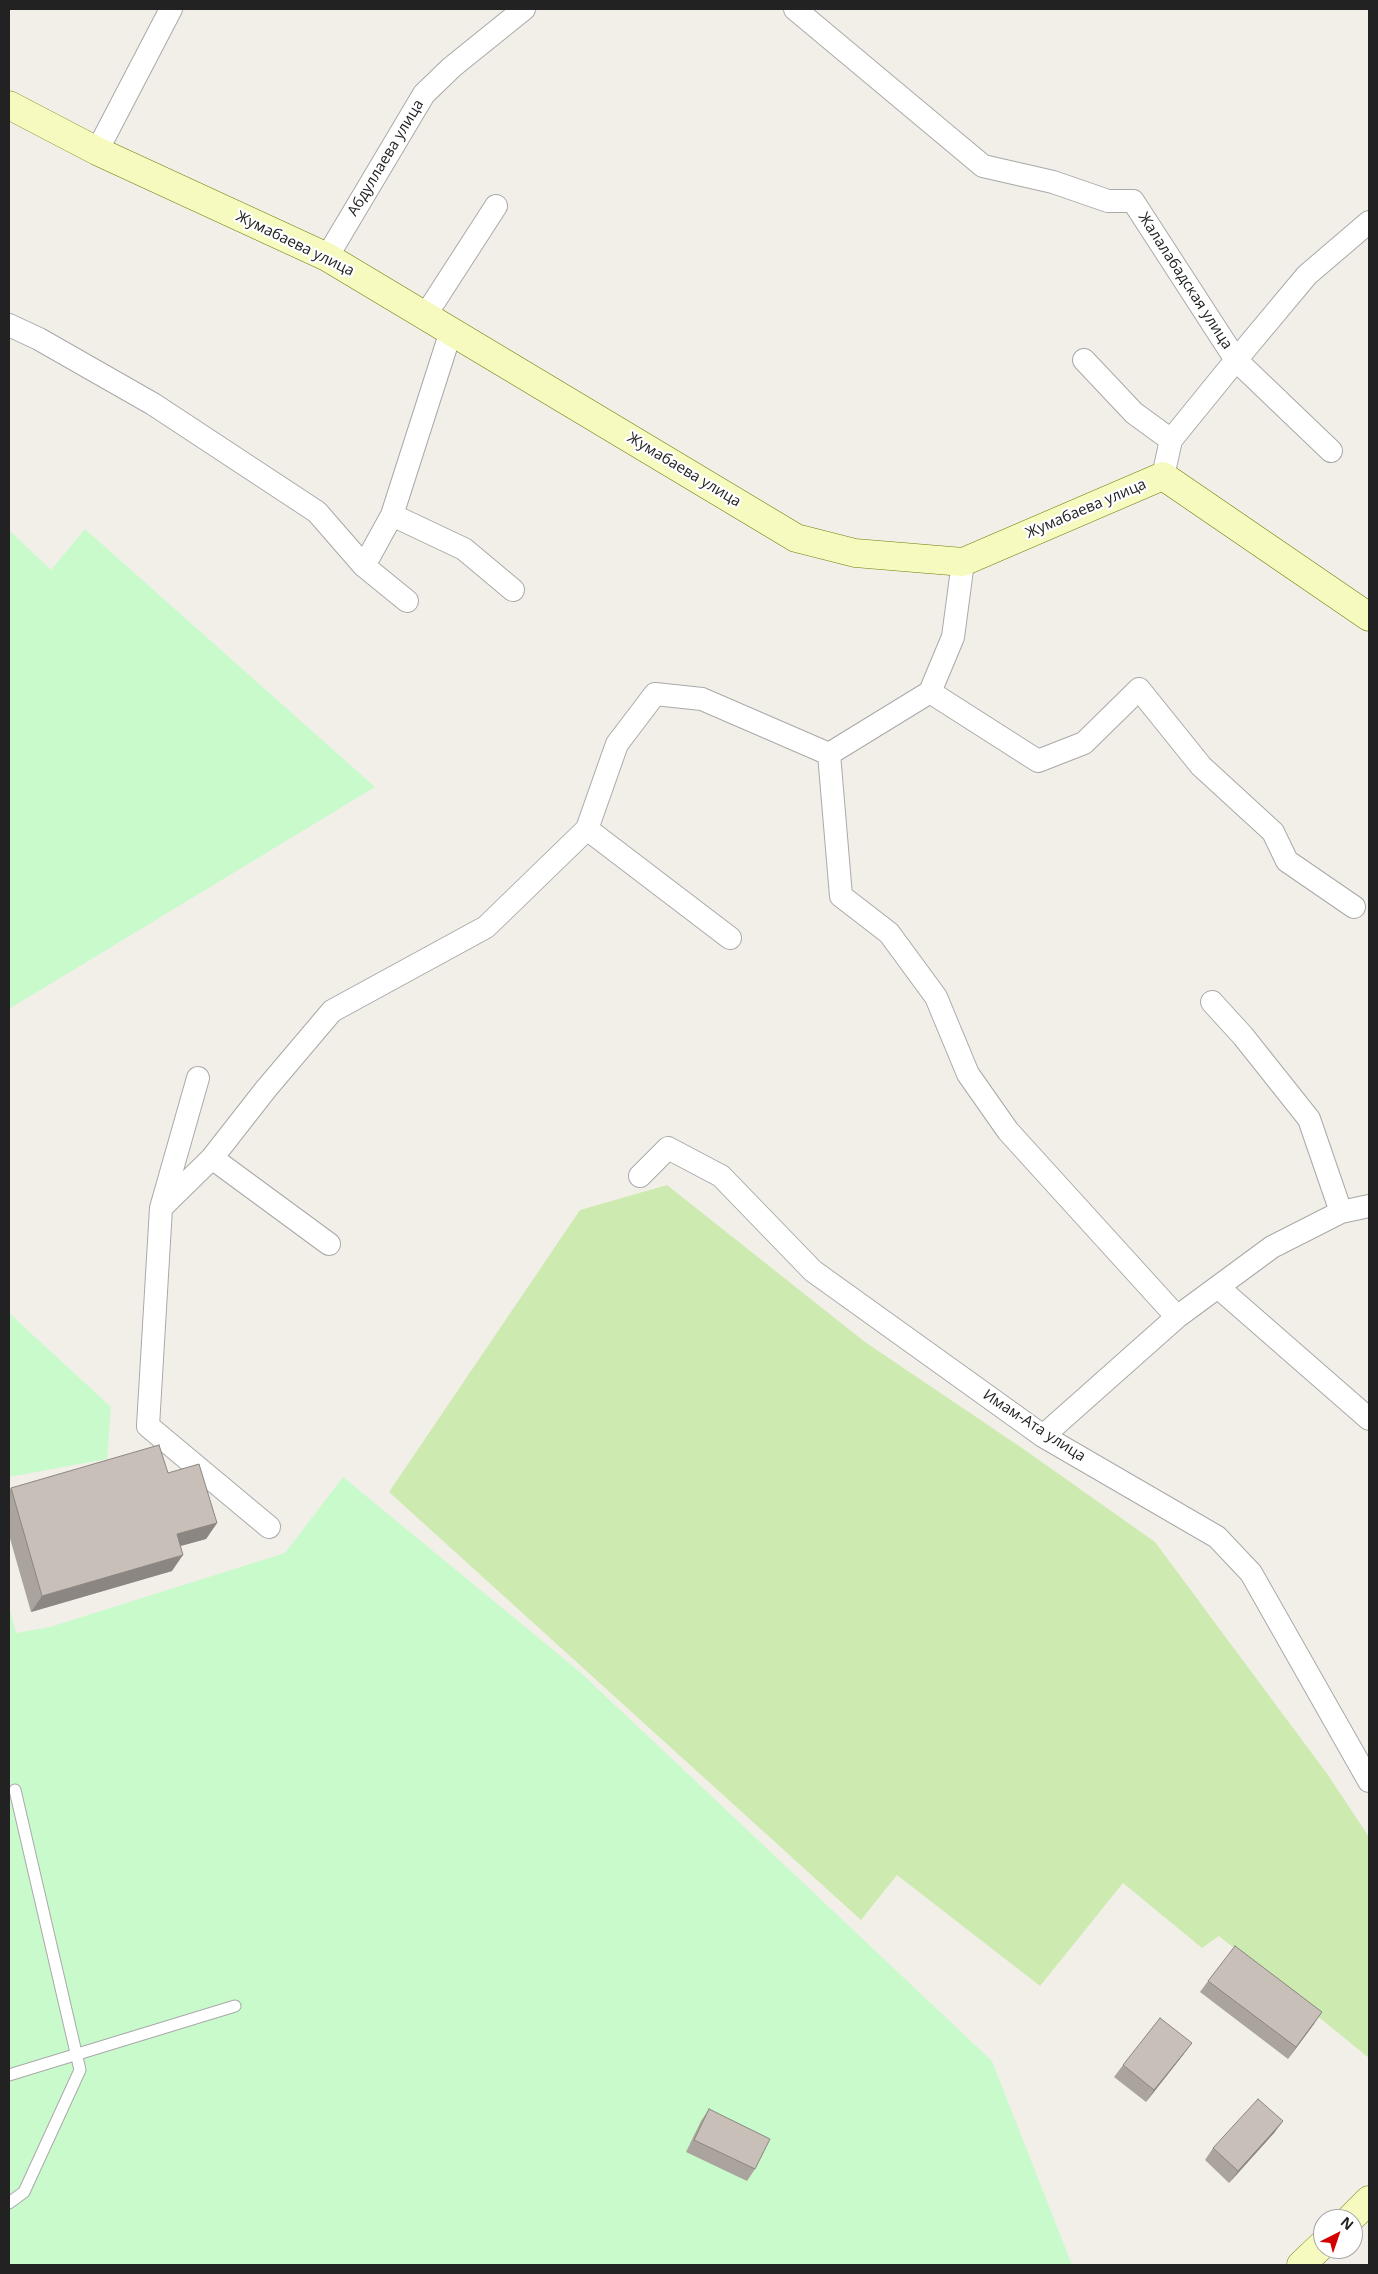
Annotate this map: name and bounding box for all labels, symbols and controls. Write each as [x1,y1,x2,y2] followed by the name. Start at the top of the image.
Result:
[344,97,428,219] street label: Абдуллаева улица
[233,208,357,280] street label: Жумабаева улица
[1134,209,1236,353] street label: Жалалабадская улица
[624,429,744,511] street label: Жумабаева улица
[1023,475,1149,543] street label: Жумабаева улица
[979,1386,1089,1466] street label: Имам-Ата улица
[1313,2209,1363,2259] north arrow
[1337,2212,1358,2234] text: N

